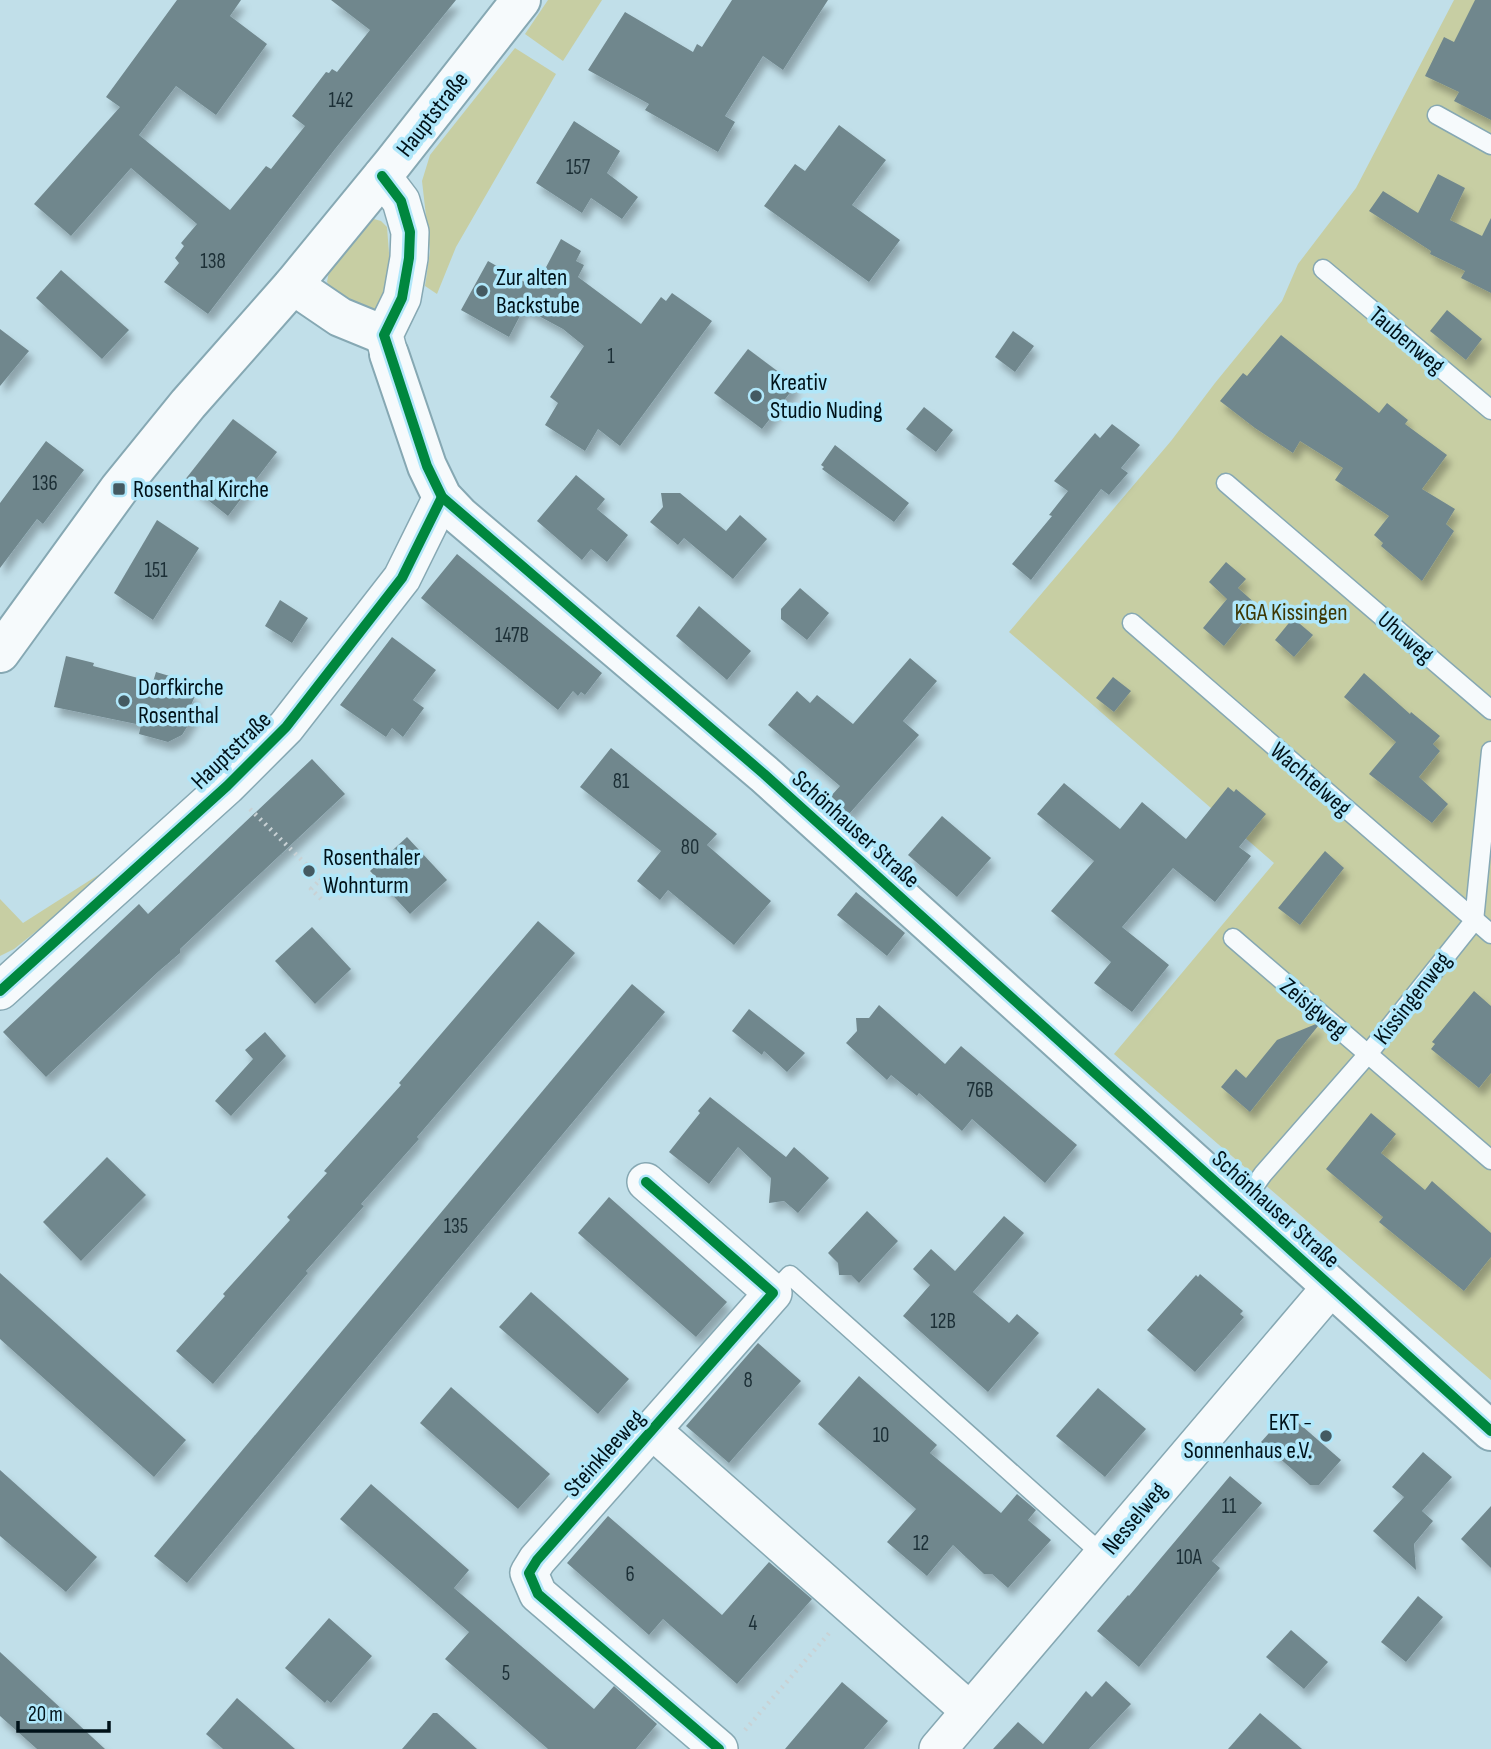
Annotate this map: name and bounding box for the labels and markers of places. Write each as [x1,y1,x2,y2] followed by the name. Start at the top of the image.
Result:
[496,263,580,320] place label: Zur alten Backstube
[474,283,490,299] marker: Zur alten Backstube
[770,368,882,425] place label: Kreativ Studio Nuding
[748,388,764,404] marker: Kreativ Studio Nuding
[133,475,269,504] place label: Rosenthal Kirche
[111,481,127,497] marker: Rosenthal Kirche
[138,673,224,730] place label: Dorfkirche Rosenthal
[116,693,132,709] marker: Dorfkirche Rosenthal
[323,843,420,900] place label: Rosenthaler Wohnturm
[301,863,317,879] marker: Rosenthaler Wohnturm
[1184,1408,1312,1465] place label: EKT - Sonnenhaus e.V.
[1318,1428,1334,1444] marker: EKT - Sonnenhaus e.V.

